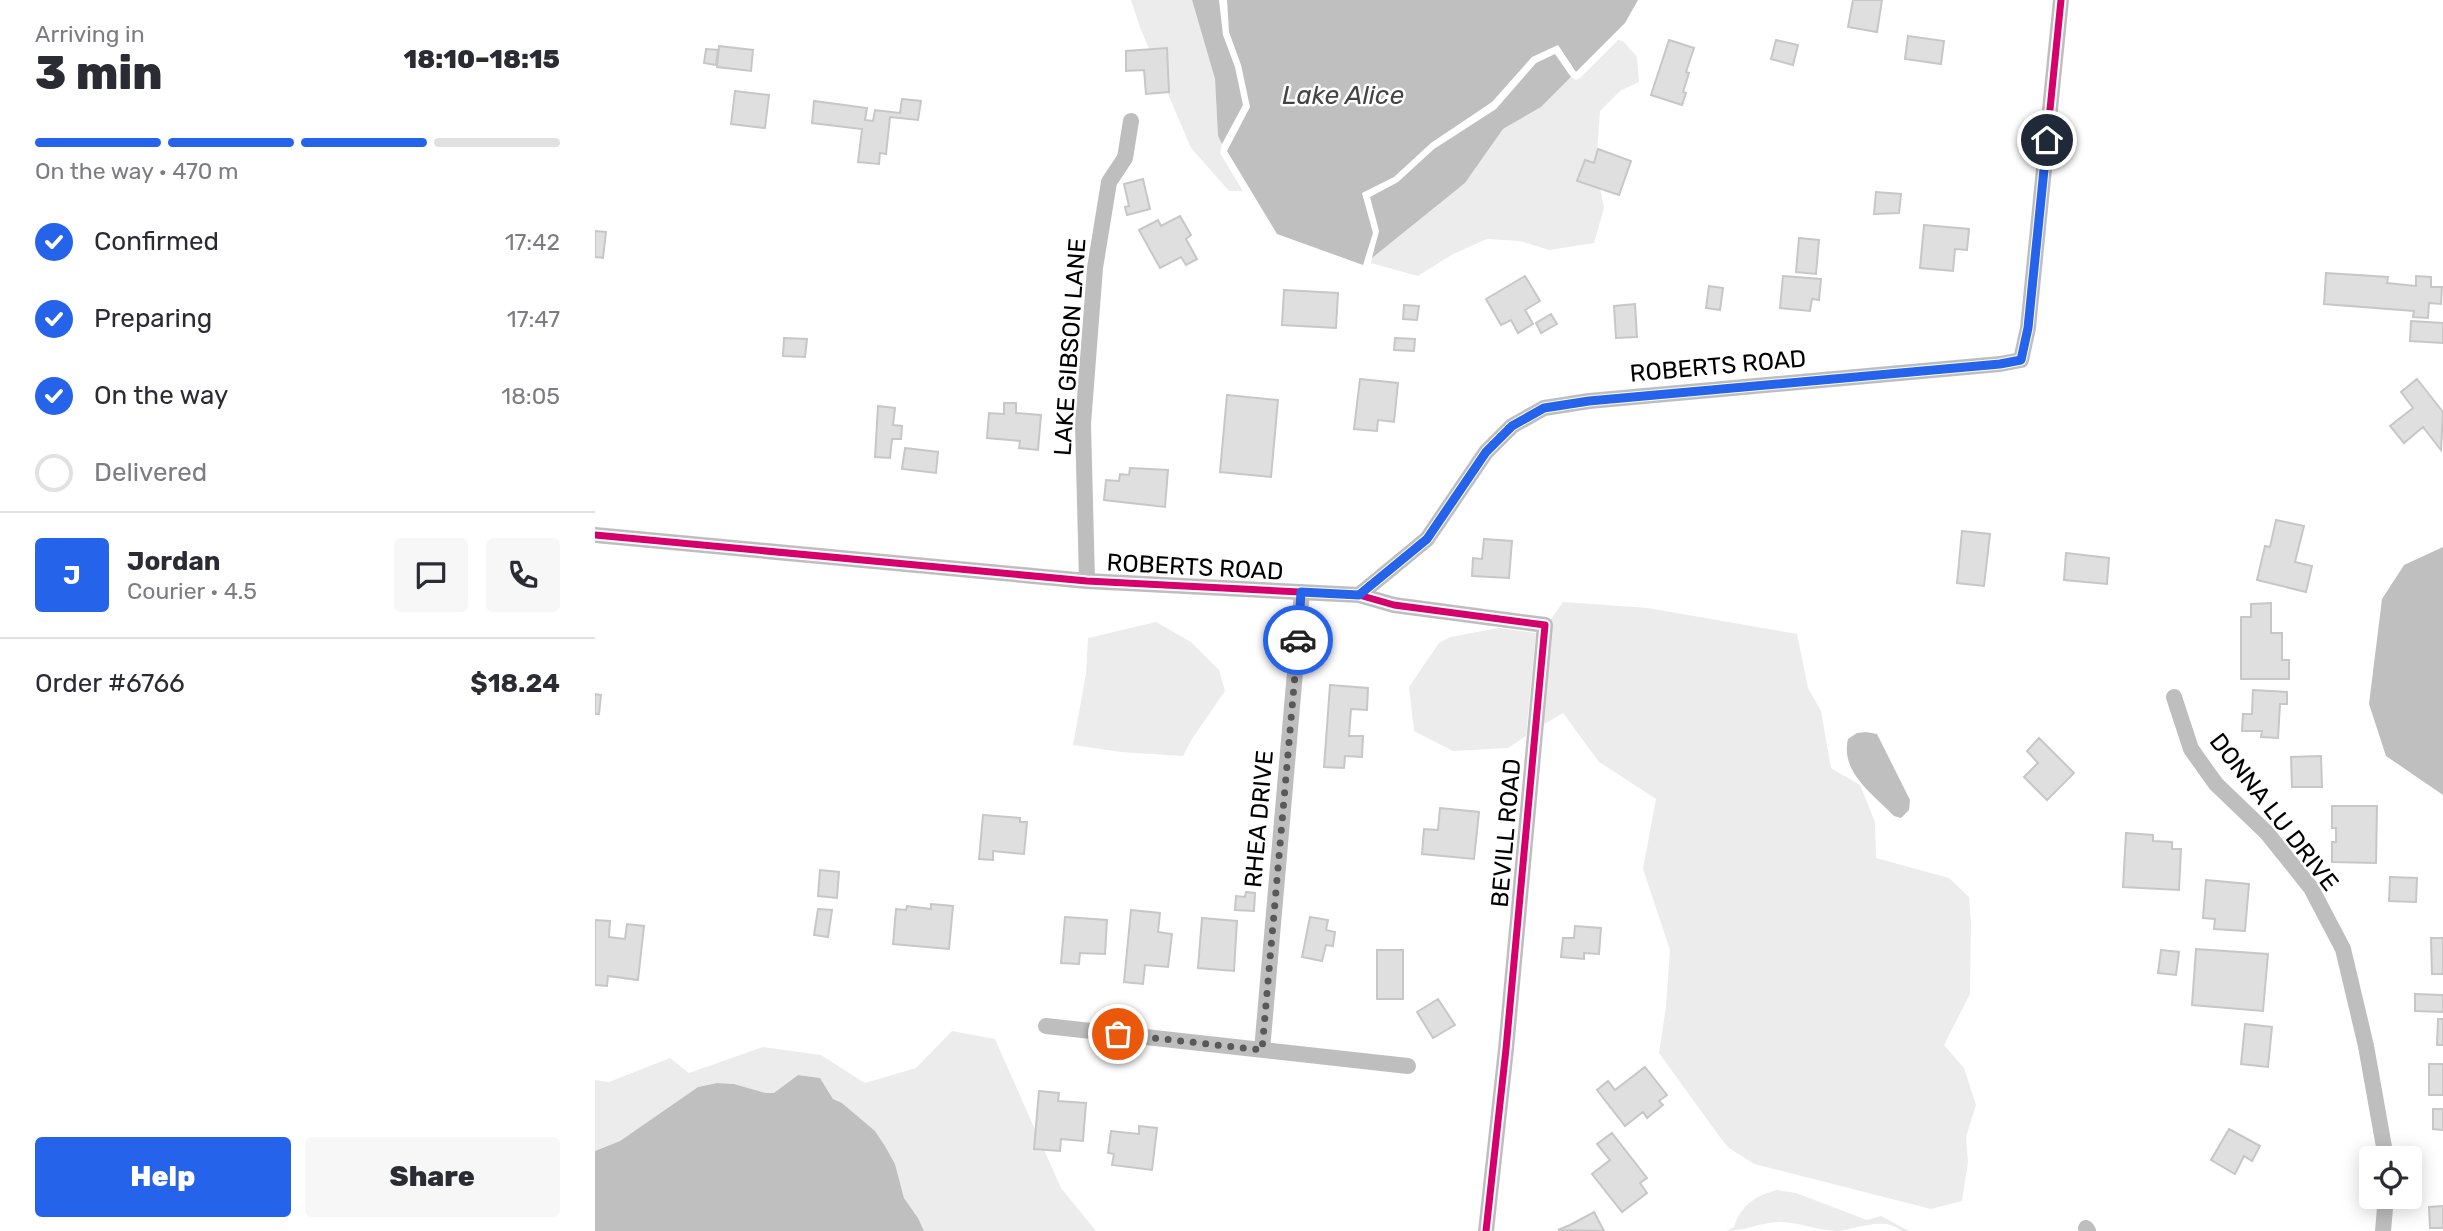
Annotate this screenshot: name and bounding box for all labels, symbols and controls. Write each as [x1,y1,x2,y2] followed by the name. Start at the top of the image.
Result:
[35,20,145,48] text: Arriving in
[404,44,560,75] text: 18:10–18:15
[35,46,163,101] text: 3 min
[1282,80,1404,111] water label: Lake Alice
[2017,110,2077,170] pin
[2028,121,2066,159] icon: home
[35,157,239,185] text: On the way · 470 m
[35,223,73,261] icon: check
[94,226,219,257] text: Confirmed
[505,228,560,256] text: 17:42
[1048,237,1092,457] street label: LAKE GIBSON LANE
[35,300,73,338] icon: check
[94,303,212,334] text: Preparing
[507,305,560,333] text: 17:47
[1629,344,1807,388] street label: ROBERTS ROAD
[35,377,73,415] icon: check
[94,380,228,411] text: On the way
[501,382,560,410] text: 18:05
[94,457,207,488] text: Delivered
[394,538,468,612] button: chat
[486,538,560,612] button: phone
[127,546,220,577] text: Jordan
[1106,548,1284,586] street label: ROBERTS ROAD
[63,560,81,591] text: J
[127,577,257,605] text: Courier · 4.5
[1263,605,1333,675] courier
[1279,621,1317,659] icon: car
[35,668,185,699] text: Order #6766
[470,668,560,699] text: $18.24
[2204,728,2344,896] street label: DONNA LU DRIVE
[1239,749,1279,889] street label: RHEA DRIVE
[1486,757,1526,909] street label: BEVILL ROAD
[1088,1004,1148,1064] pin
[1099,1015,1137,1053] icon: bag
[35,1137,291,1217] button: Help
[305,1137,560,1217] button: Share
[2359,1146,2422,1209] map controls
[2359,1146,2422,1209] button: locate

